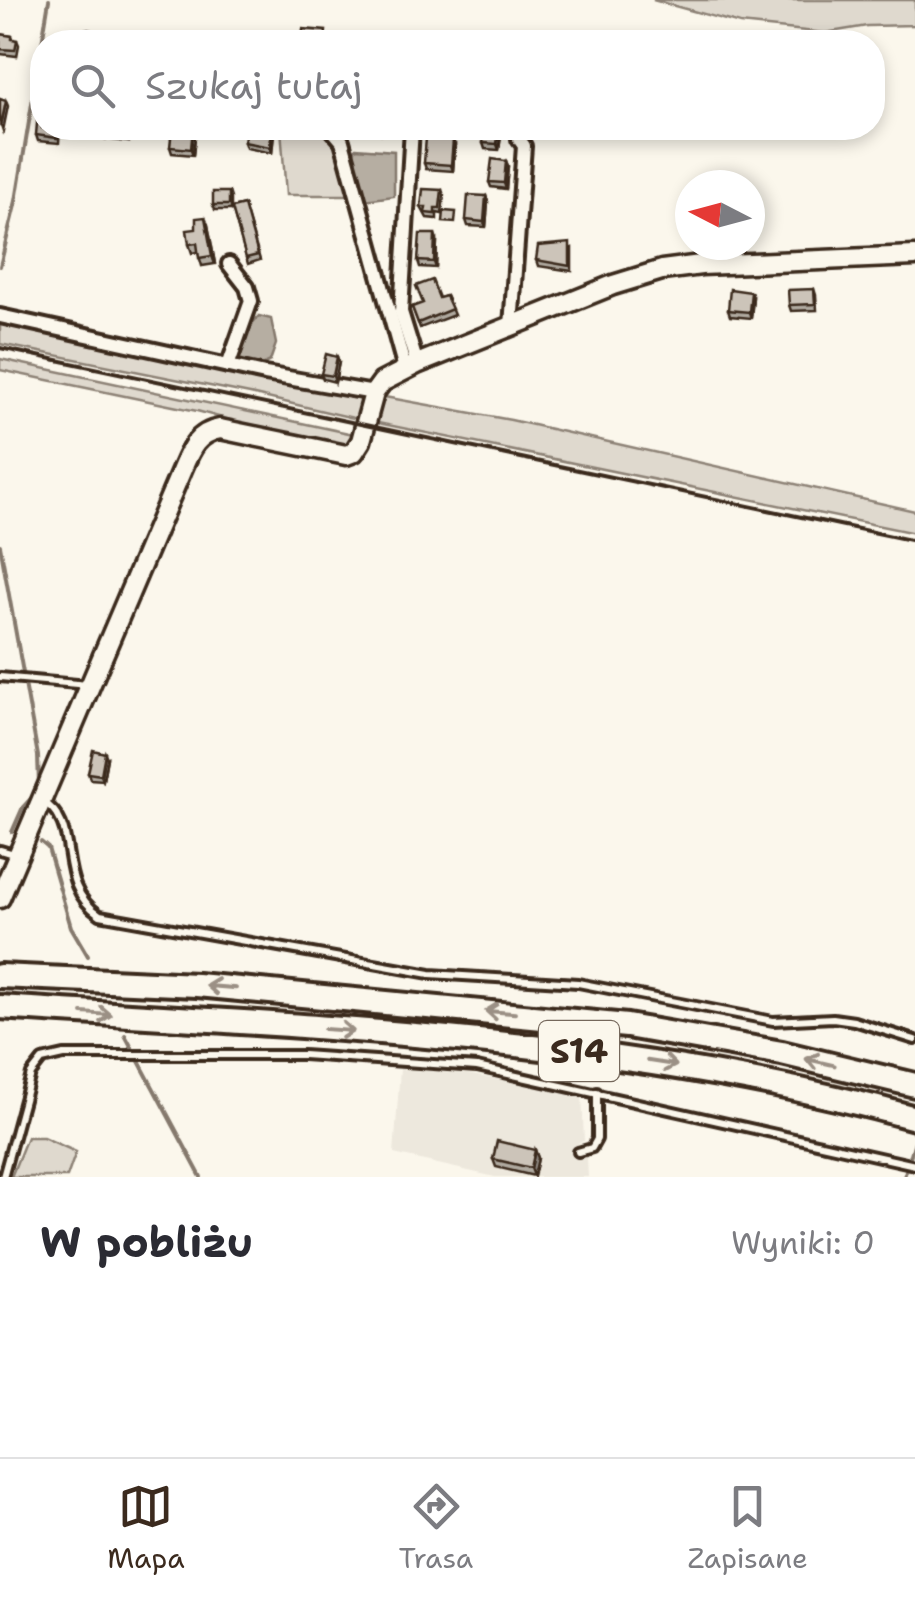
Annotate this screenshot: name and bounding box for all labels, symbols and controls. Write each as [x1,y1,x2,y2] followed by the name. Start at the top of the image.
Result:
[30,30,885,140] search box
[65,58,120,113] icon: search
[145,60,362,111] text: Szukaj tutaj
[675,170,765,260] north arrow
[206,978,238,997] one-way arrow
[484,1002,516,1021] one-way arrow
[81,1005,113,1024] one-way arrow
[322,1021,354,1040] one-way arrow
[539,1021,619,1081] road number: S14
[805,1052,837,1070] one-way arrow
[645,1054,677,1073] one-way arrow
[40,1214,253,1270] text: W pobliżu
[731,1221,875,1264] text: Wyniki: 0
[107,1479,185,1577] tab: Mapa
[399,1479,473,1577] tab: Trasa
[688,1479,808,1577] tab: Zapisane

